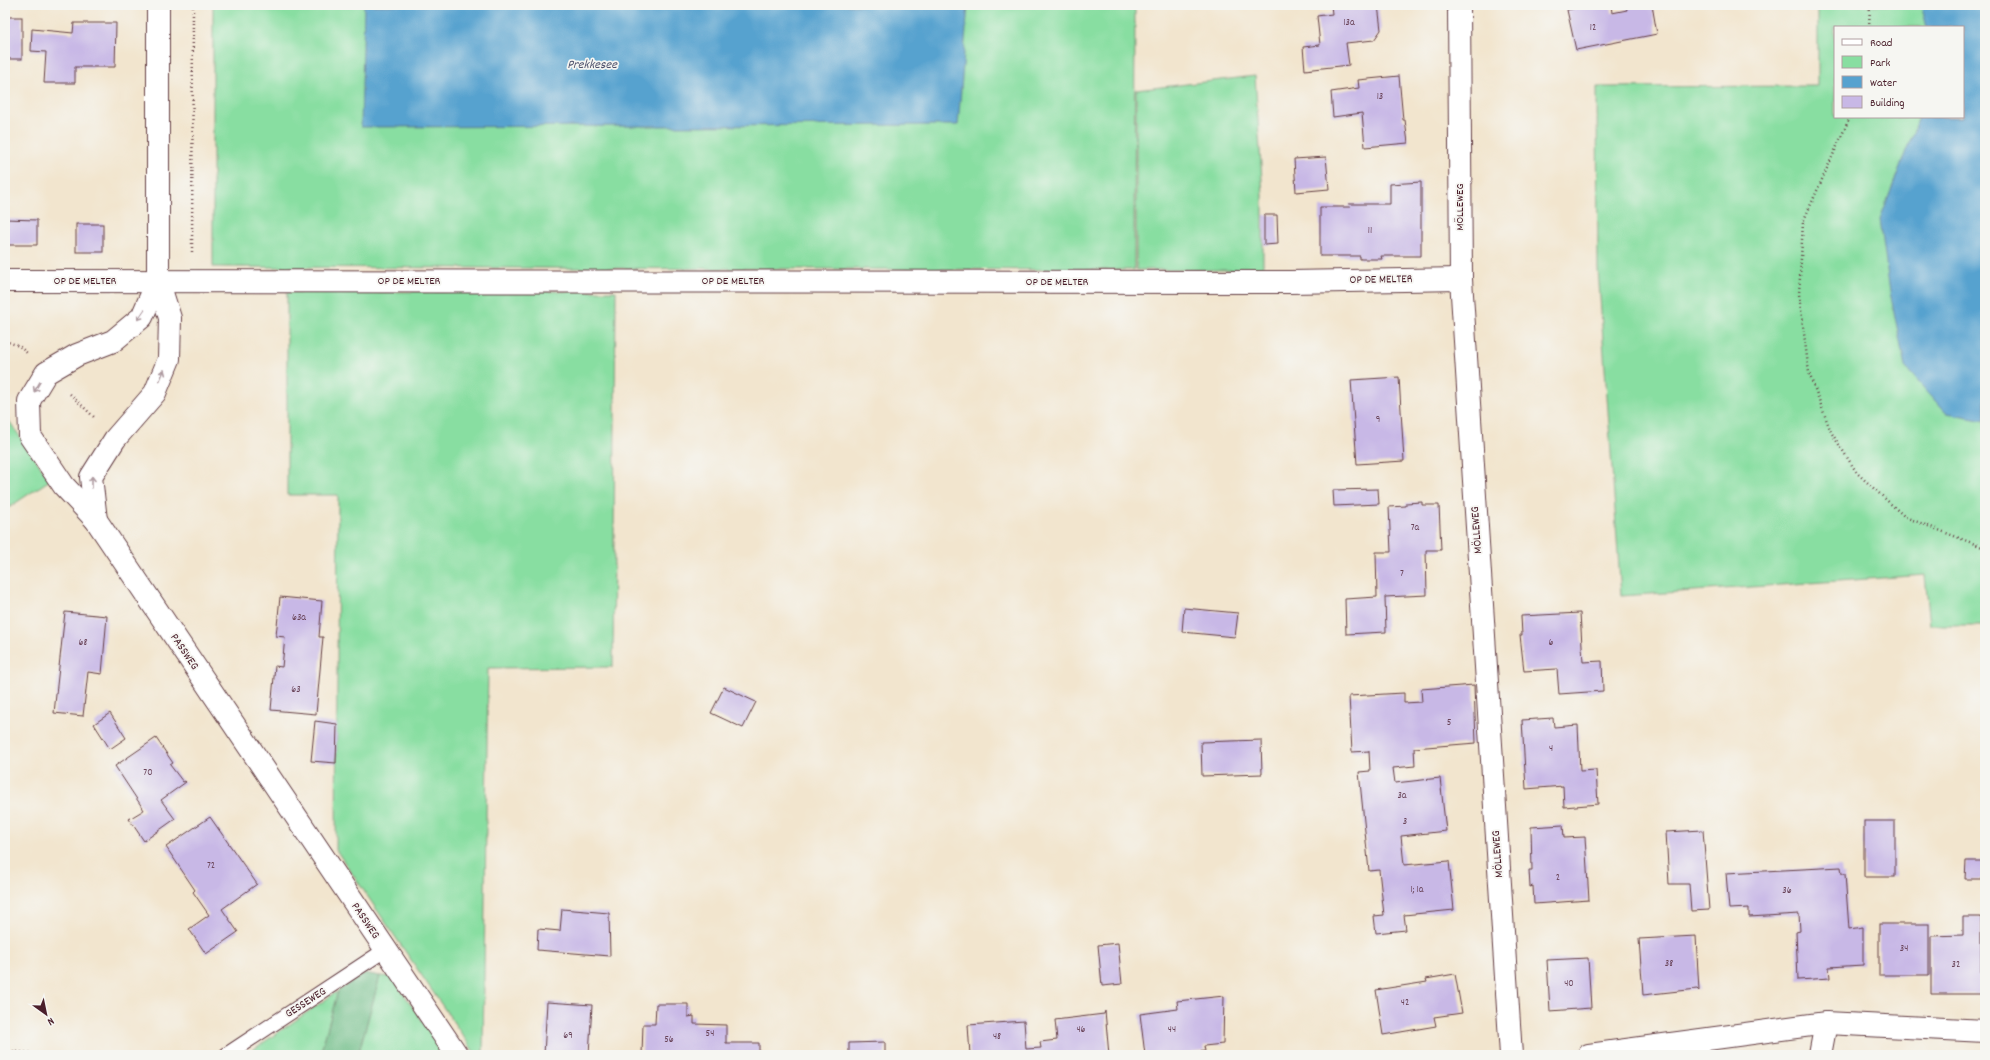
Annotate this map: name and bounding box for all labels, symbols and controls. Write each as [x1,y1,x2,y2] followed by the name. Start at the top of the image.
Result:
[1343,16,1355,30] house number: 13a
[1590,21,1596,35] house number: 12
[1834,26,1964,118] legend
[1870,35,1892,52] text: Road
[1870,55,1891,72] text: Park
[567,56,618,75] water label: Prekkesee
[1870,75,1897,92] text: Water
[1377,90,1383,104] house number: 13
[1870,95,1905,112] text: Building
[1452,183,1469,231] street label: MÖLLEWEG
[1368,224,1372,238] house number: 11
[1349,271,1413,289] street label: OP DE MELTER
[54,273,117,290] street label: OP DE MELTER
[378,273,441,290] street label: OP DE MELTER
[702,273,765,290] street label: OP DE MELTER
[1026,274,1089,291] street label: OP DE MELTER
[137,310,145,321] one-way arrow
[159,370,167,382] one-way arrow
[33,381,41,393] one-way arrow
[1376,413,1380,427] house number: 9
[88,475,96,488] one-way arrow
[1467,506,1487,554] street label: MÖLLEWEG
[1411,521,1420,535] house number: 7a
[1400,567,1404,581] house number: 7
[292,611,306,625] house number: 63a
[165,630,203,674] street label: PASSWEG
[79,636,87,650] house number: 68
[1549,636,1554,650] house number: 6
[291,683,301,697] house number: 63
[1447,716,1452,730] house number: 5
[1549,742,1553,756] house number: 4
[143,766,153,780] house number: 70
[1397,789,1407,803] house number: 3a
[1403,815,1407,829] house number: 3
[1488,830,1508,878] street label: MÖLLEWEG
[207,859,215,873] house number: 72
[1556,871,1560,885] house number: 2
[1411,883,1424,897] house number: 1; 1a
[1782,884,1792,898] house number: 36
[346,899,384,943] street label: PASSWEG
[1900,942,1908,956] house number: 34
[1665,957,1673,971] house number: 38
[1952,958,1960,972] house number: 32
[1564,977,1574,991] house number: 40
[282,983,330,1023] street label: GESSEWEG
[26,994,66,1034] north arrow
[1401,996,1409,1010] house number: 42
[43,1013,57,1029] text: N
[1076,1023,1086,1037] house number: 46
[1168,1023,1176,1037] house number: 44
[706,1027,714,1041] house number: 54
[563,1029,573,1043] house number: 69
[993,1030,1001,1044] house number: 48
[664,1033,674,1047] house number: 56

